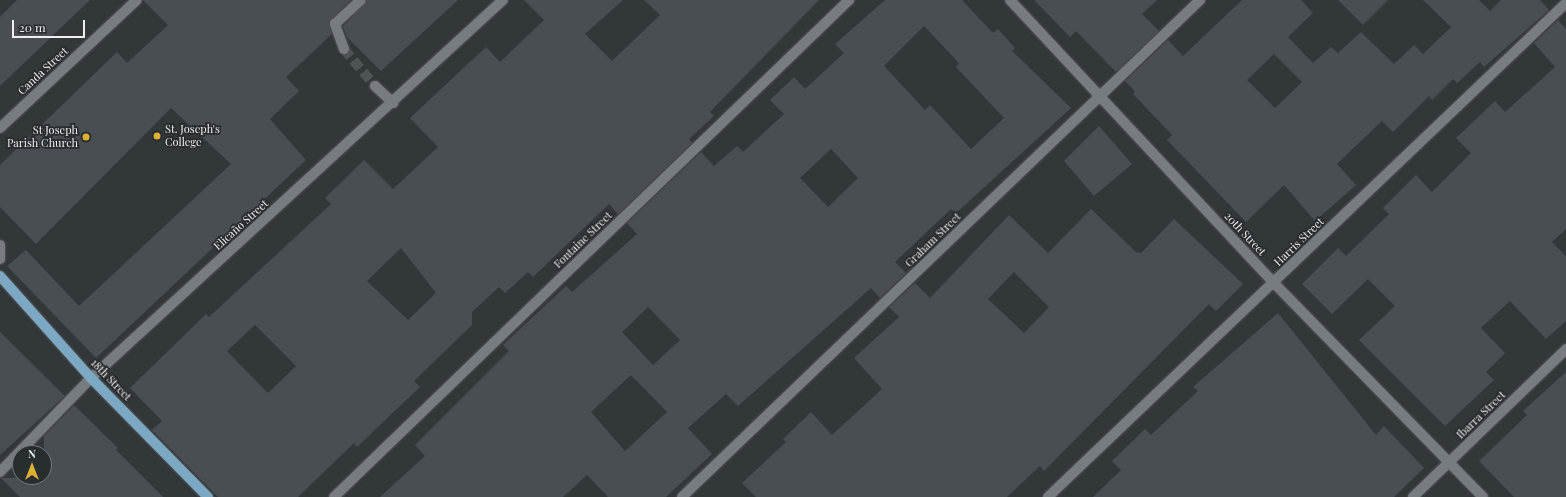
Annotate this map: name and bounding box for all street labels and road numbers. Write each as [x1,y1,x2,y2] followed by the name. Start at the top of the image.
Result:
[15,44,71,98] street label: Canda Street
[211,197,271,253] street label: Elicaño Street
[551,209,615,271] street label: Fontaine Street
[902,210,964,270] street label: Graham Street
[1222,210,1268,258] street label: 20th Street
[1271,215,1327,269] street label: Harris Street
[88,357,134,403] street label: 18th Street
[1454,388,1508,442] street label: Ibarra Street

